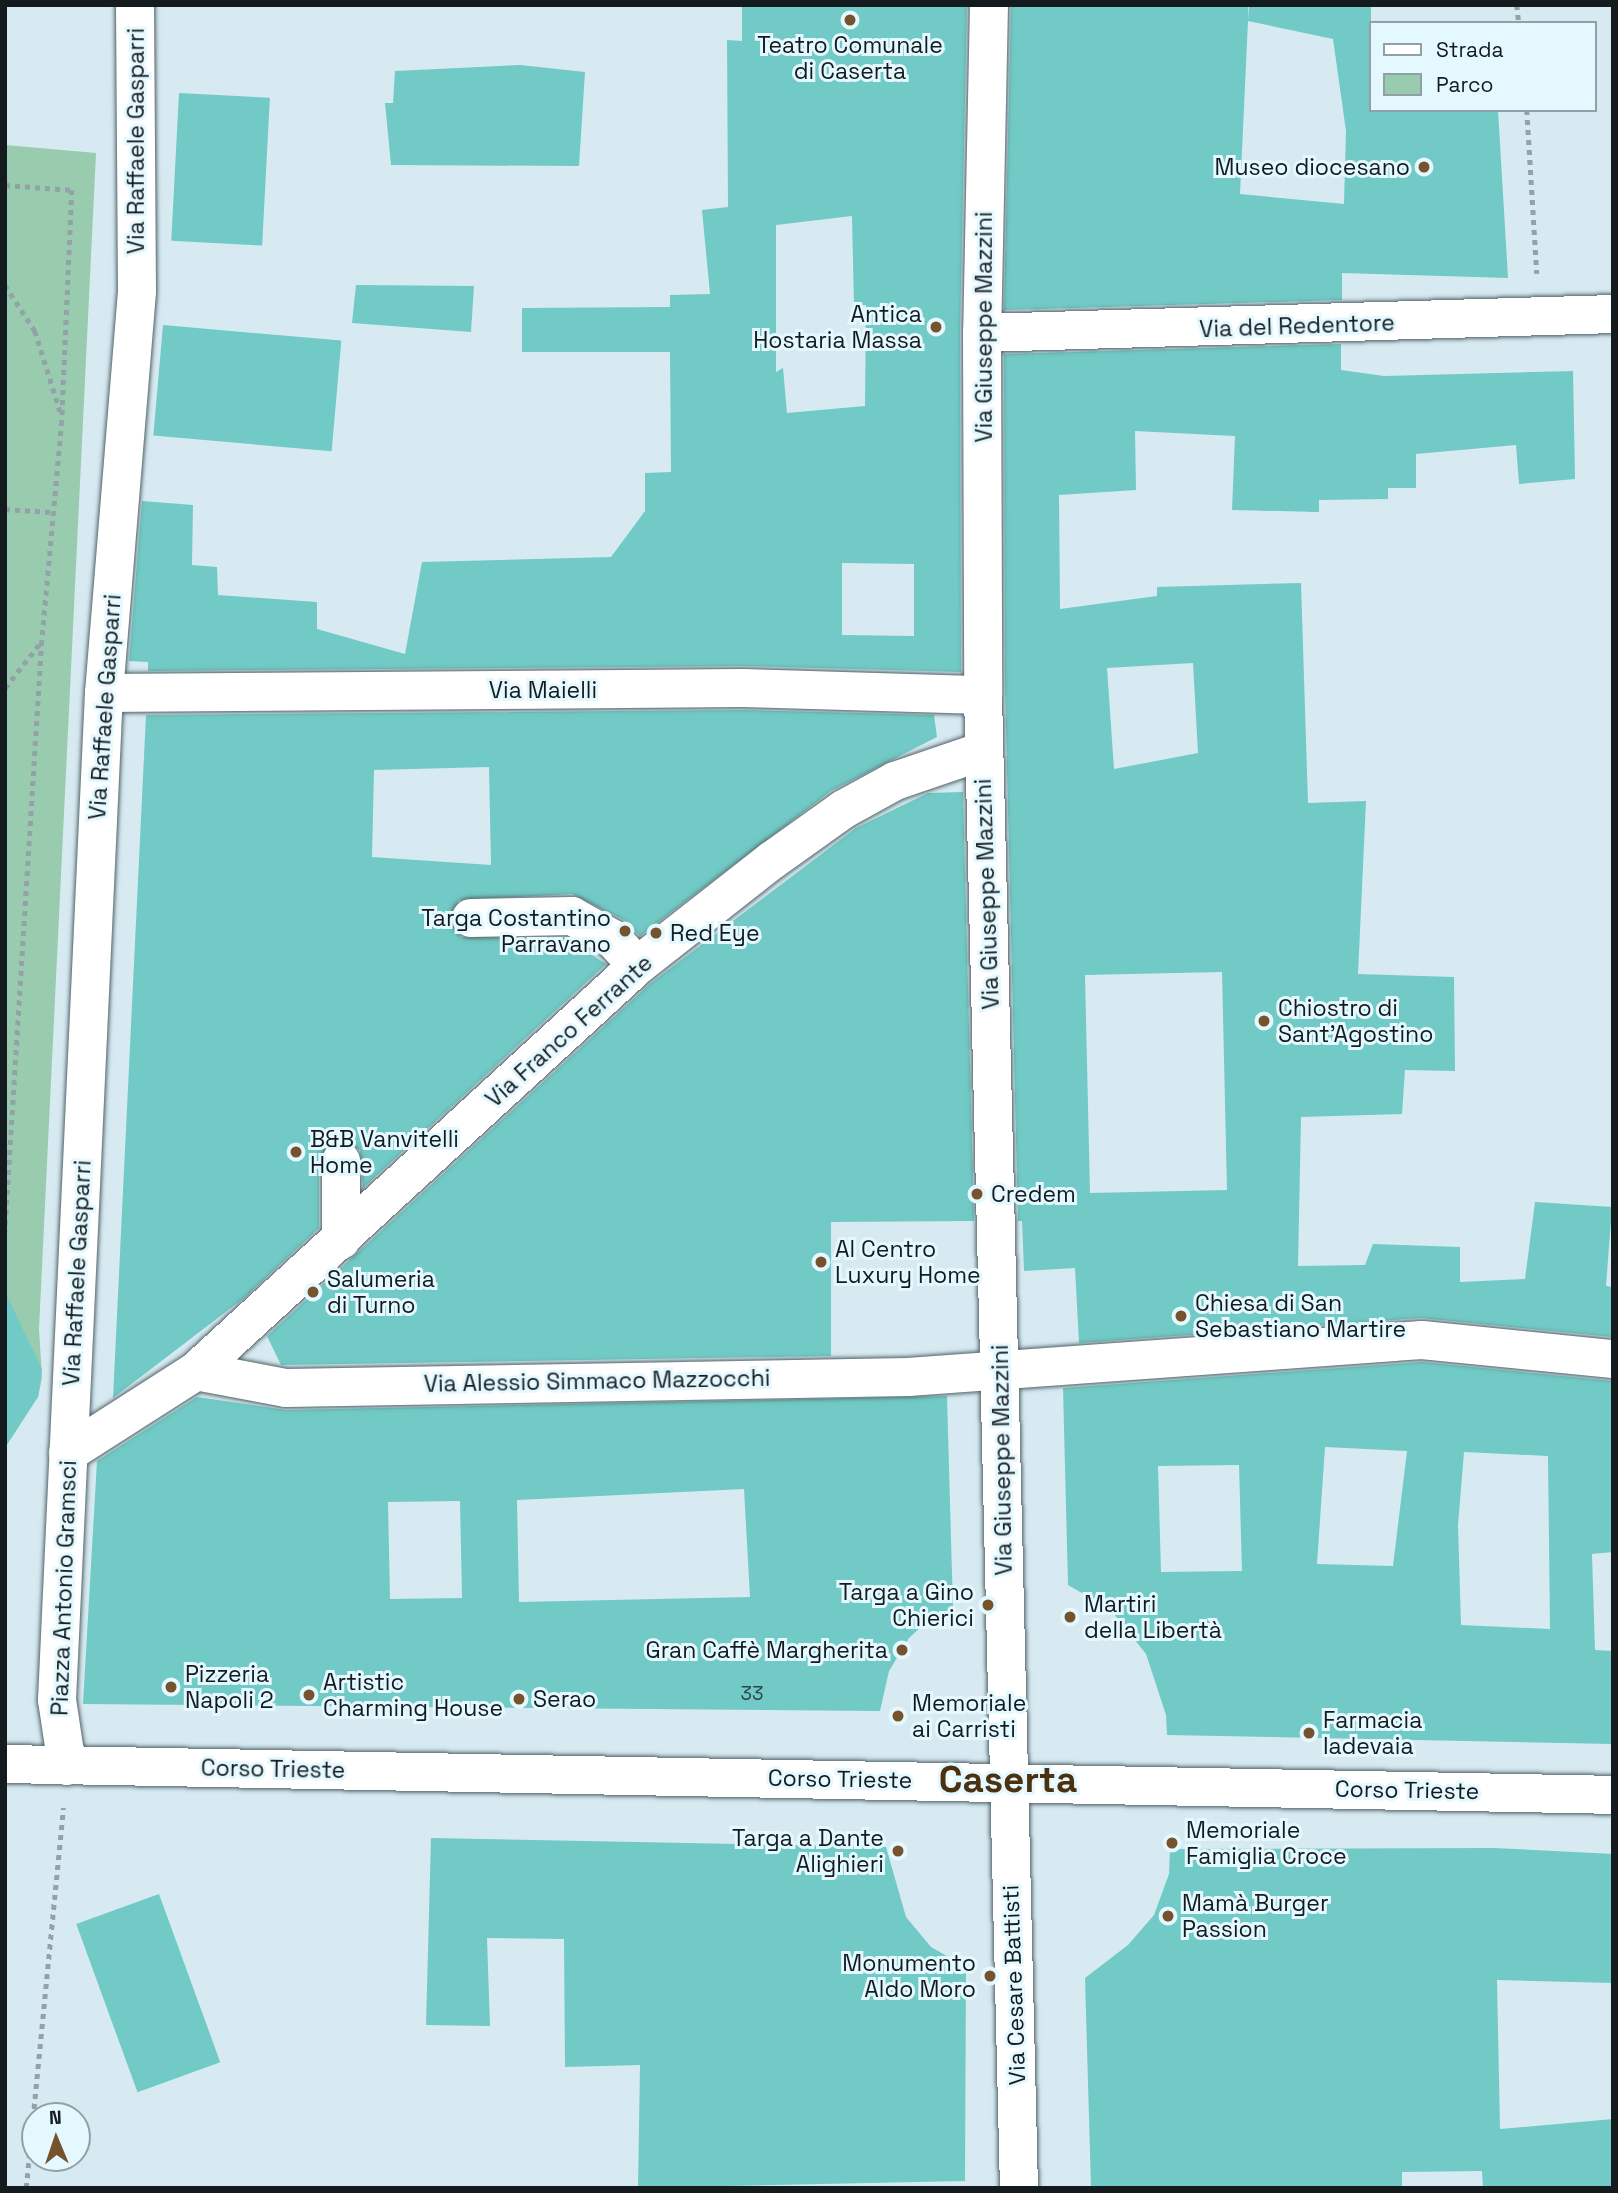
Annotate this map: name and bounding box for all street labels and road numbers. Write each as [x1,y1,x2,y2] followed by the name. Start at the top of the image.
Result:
[122,28,150,254] street label: Via Raffaele Gasparri
[970,211,998,443] street label: Via Giuseppe Mazzini
[1199,309,1395,343] street label: Via del Redentore
[83,593,127,821] street label: Via Raffaele Gasparri
[489,676,597,704] street label: Via Maielli
[969,778,1005,1010] street label: Via Giuseppe Mazzini
[480,949,658,1113] street label: Via Franco Ferrante
[57,1159,97,1387] street label: Via Raffaele Gasparri
[986,1344,1018,1576] street label: Via Giuseppe Mazzini
[423,1364,771,1398] street label: Via Alessio Simmaco Mazzocchi
[46,1459,82,1717] street label: Piazza Antonio Gramsci
[200,1754,346,1784] street label: Corso Trieste
[767,1764,913,1794] street label: Corso Trieste
[1334,1775,1480,1805] street label: Corso Trieste
[997,1884,1031,2086] street label: Via Cesare Battisti

